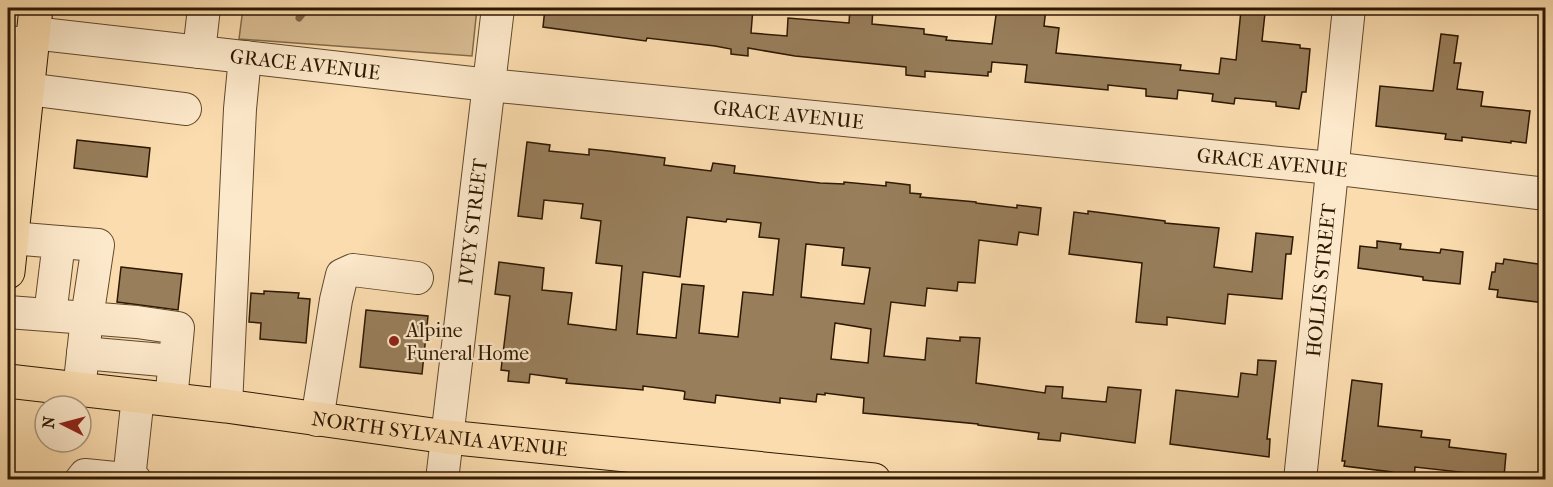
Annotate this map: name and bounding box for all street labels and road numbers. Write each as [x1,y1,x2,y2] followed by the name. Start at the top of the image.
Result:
[229,45,382,85] street label: GRACE AVENUE
[712,96,865,134] street label: GRACE AVENUE
[1196,144,1349,182] street label: GRACE AVENUE
[454,157,492,286] street label: IVEY STREET
[1302,202,1341,358] street label: HOLLIS STREET
[310,407,569,461] street label: NORTH SYLVANIA AVENUE

